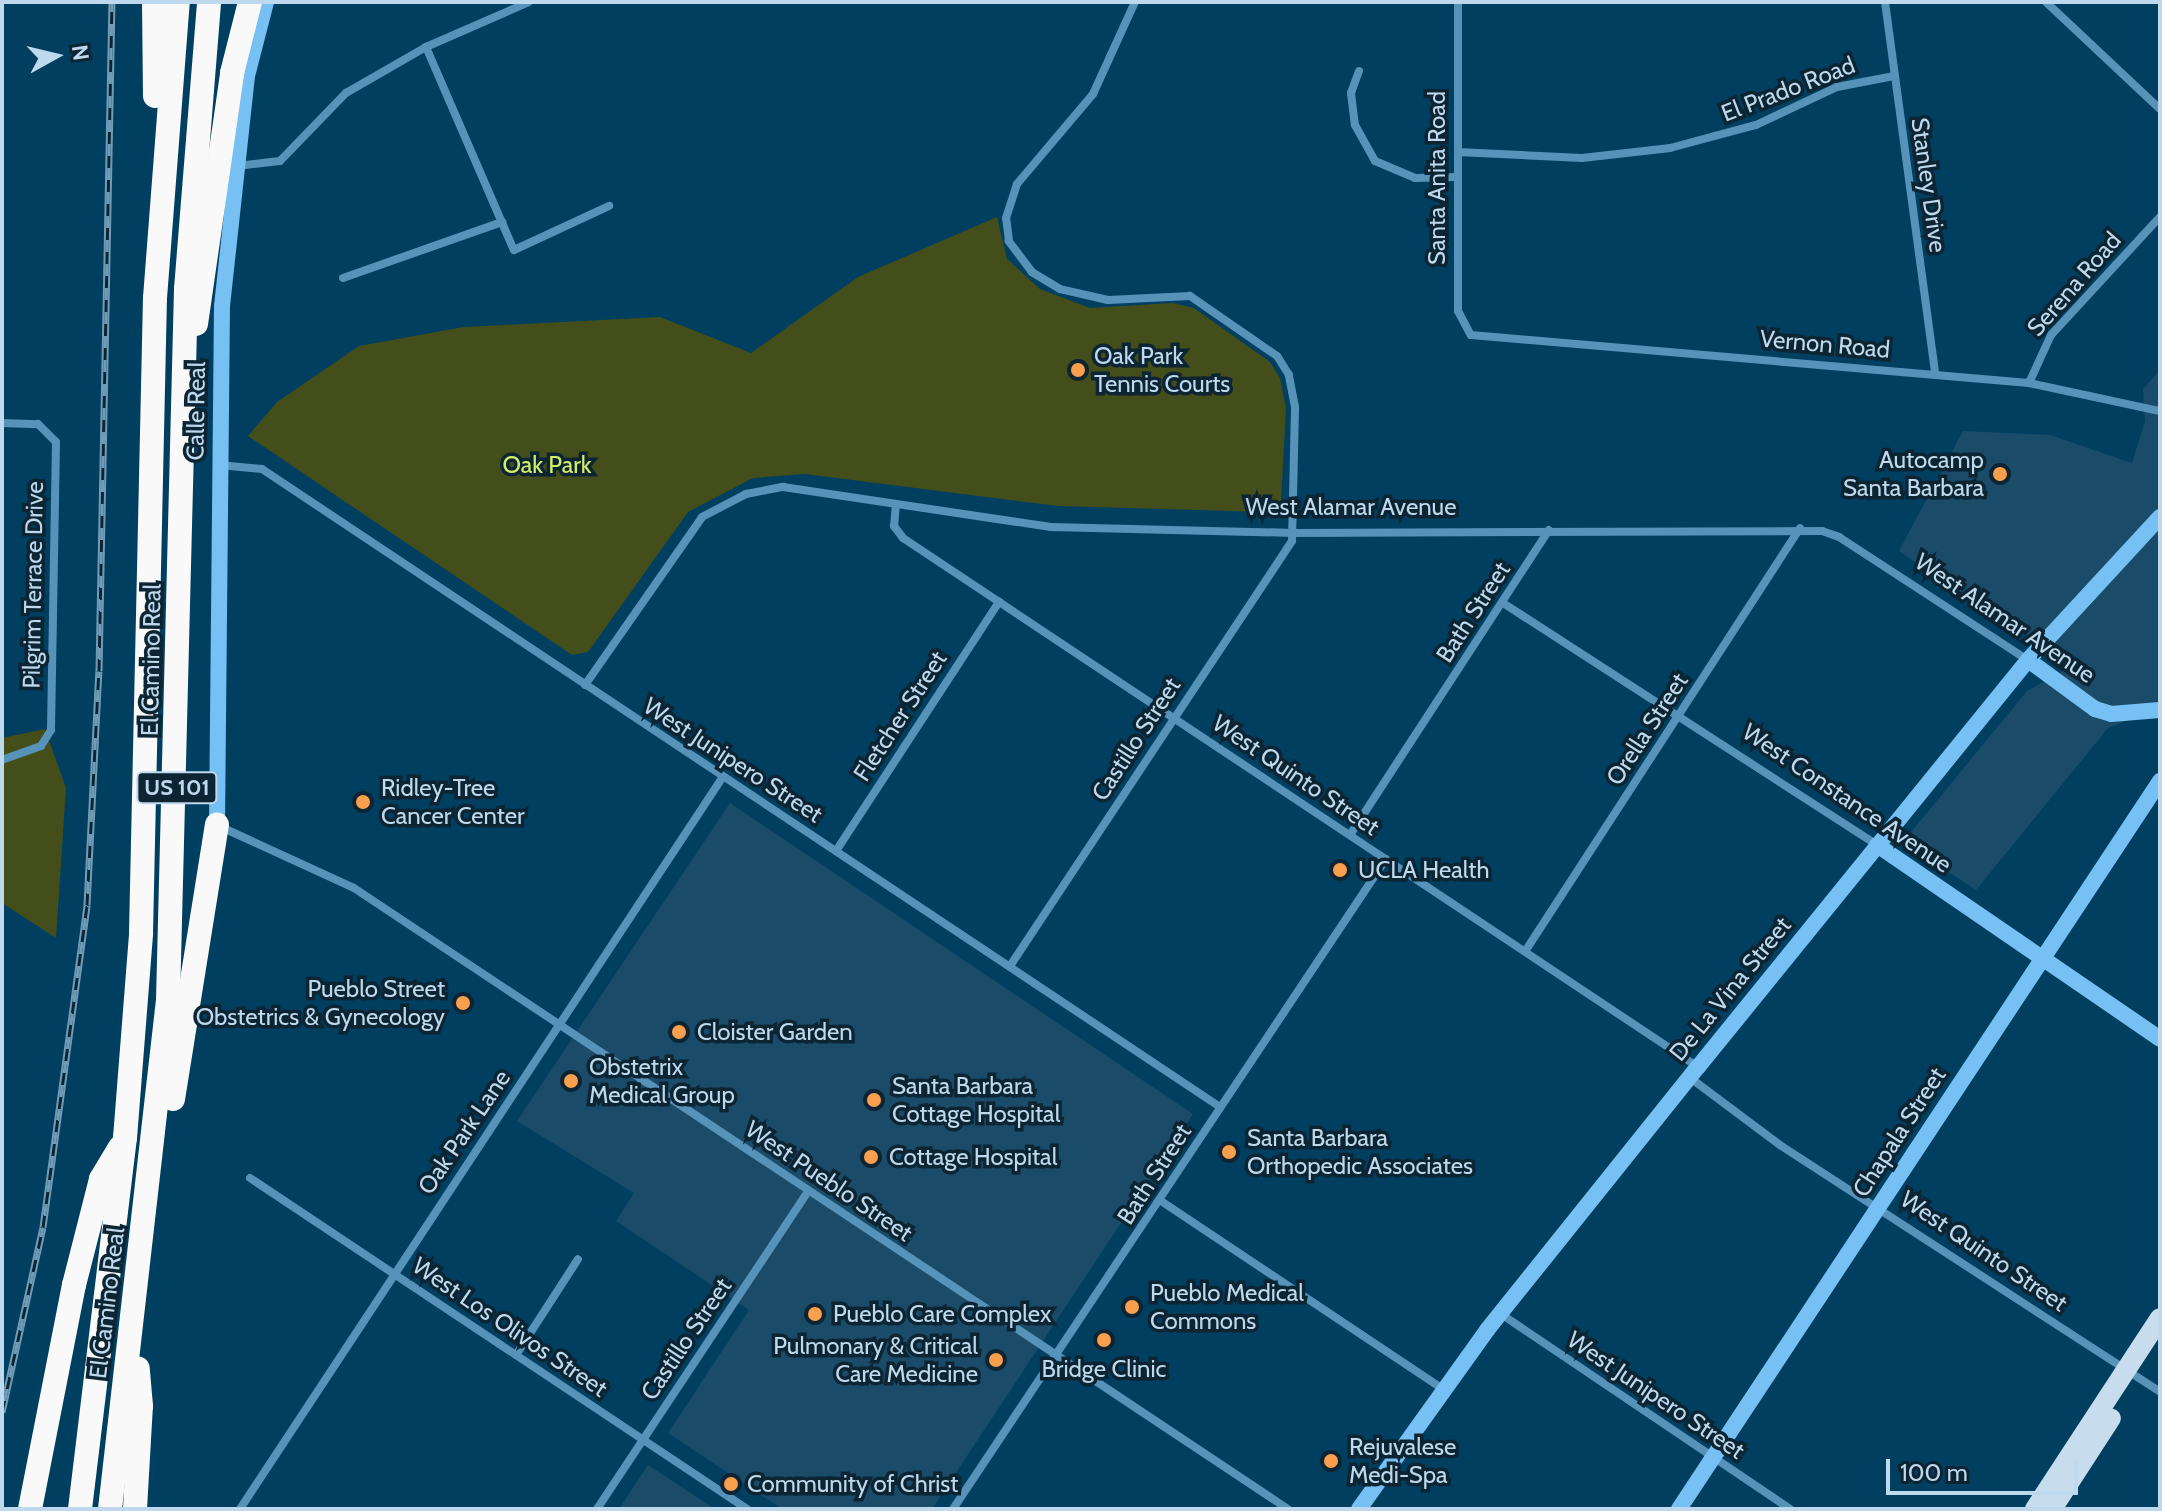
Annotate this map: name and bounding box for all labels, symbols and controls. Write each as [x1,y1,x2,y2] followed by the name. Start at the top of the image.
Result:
[16,16,96,96] north arrow
[66,43,95,62] text: N
[1717,50,1859,128] street label: El Prado Road
[1423,91,1451,265] street label: Santa Anita Road
[1905,116,1953,254] street label: Stanley Drive
[2021,226,2127,342] street label: Serena Road
[1759,324,1891,364] street label: Vernon Road
[1094,342,1230,398] place label: Oak Park Tennis Courts
[181,361,211,461] street label: Calle Real
[1069,361,1087,379] marker: Oak Park Tennis Courts
[1843,446,1984,502] place label: Autocamp Santa Barbara
[502,451,592,479] park label: Oak Park
[1991,465,2009,483] marker: Autocamp Santa Barbara
[17,481,49,689] street label: Pilgrim Terrace Drive
[1246,493,1456,521] street label: West Alamar Avenue
[1910,547,2100,689] street label: West Alamar Avenue
[1430,556,1516,668] street label: Bath Street
[135,584,167,736] street label: El Camino Real
[847,646,953,786] street label: Fletcher Street
[1600,668,1694,790] street label: Orella Street
[1086,672,1186,806] street label: Castillo Street
[638,691,828,829] street label: West Junipero Street
[1207,709,1385,841] street label: West Quinto Street
[1737,717,1957,879] street label: West Constance Avenue
[135,770,219,806] road number: US 101
[381,774,525,830] place label: Ridley-Tree Cancer Center
[352,791,374,813] marker: Ridley-Tree Cancer Center
[1358,856,1489,884] place label: UCLA Health
[1329,859,1351,881] marker: UCLA Health
[1663,911,1797,1067] street label: De La Vina Street
[196,975,445,1031] place label: Pueblo Street Obstetrics & Gynecology
[452,992,474,1014] marker: Pueblo Street Obstetrics & Gynecology
[697,1018,853,1046] place label: Cloister Garden
[668,1021,690,1043] marker: Cloister Garden
[589,1053,735,1109] place label: Obstetrix Medical Group
[1846,1062,1952,1202] street label: Chapala Street
[412,1064,516,1200] street label: Oak Park Lane
[560,1070,582,1092] marker: Obstetrix Medical Group
[892,1072,1060,1128] place label: Santa Barbara Cottage Hospital
[863,1089,885,1111] marker: Santa Barbara Cottage Hospital
[740,1115,918,1247] street label: West Pueblo Street
[1111,1118,1197,1230] street label: Bath Street
[1247,1124,1473,1180] place label: Santa Barbara Orthopedic Associates
[1218,1141,1240,1163] marker: Santa Barbara Orthopedic Associates
[889,1143,1057,1171] place label: Cottage Hospital
[860,1146,882,1168] marker: Cottage Hospital
[1895,1185,2073,1317] street label: West Quinto Street
[83,1226,131,1380] street label: El Camino Real
[407,1251,613,1403] street label: West Los Olivos Street
[635,1273,737,1405] street label: Castillo Street
[1150,1279,1304,1335] place label: Pueblo Medical Commons
[1121,1296,1143,1318] marker: Pueblo Medical Commons
[833,1300,1051,1328] place label: Pueblo Care Complex
[804,1303,826,1325] marker: Pueblo Care Complex
[1562,1325,1750,1465] street label: West Junipero Street
[1093,1329,1115,1351] marker: Bridge Clinic
[773,1332,978,1388] place label: Pulmonary & Critical Care Medicine
[985,1349,1007,1371] marker: Pulmonary & Critical Care Medicine
[1042,1355,1166,1383] place label: Bridge Clinic
[1349,1433,1456,1489] place label: Rejuvalese Medi-Spa
[1890,1443,2082,1493] scale bar
[1320,1450,1342,1472] marker: Rejuvalese Medi-Spa
[1900,1458,1968,1487] text: 100 m
[747,1470,958,1498] place label: Community of Christ
[722,1475,740,1493] marker: Community of Christ

